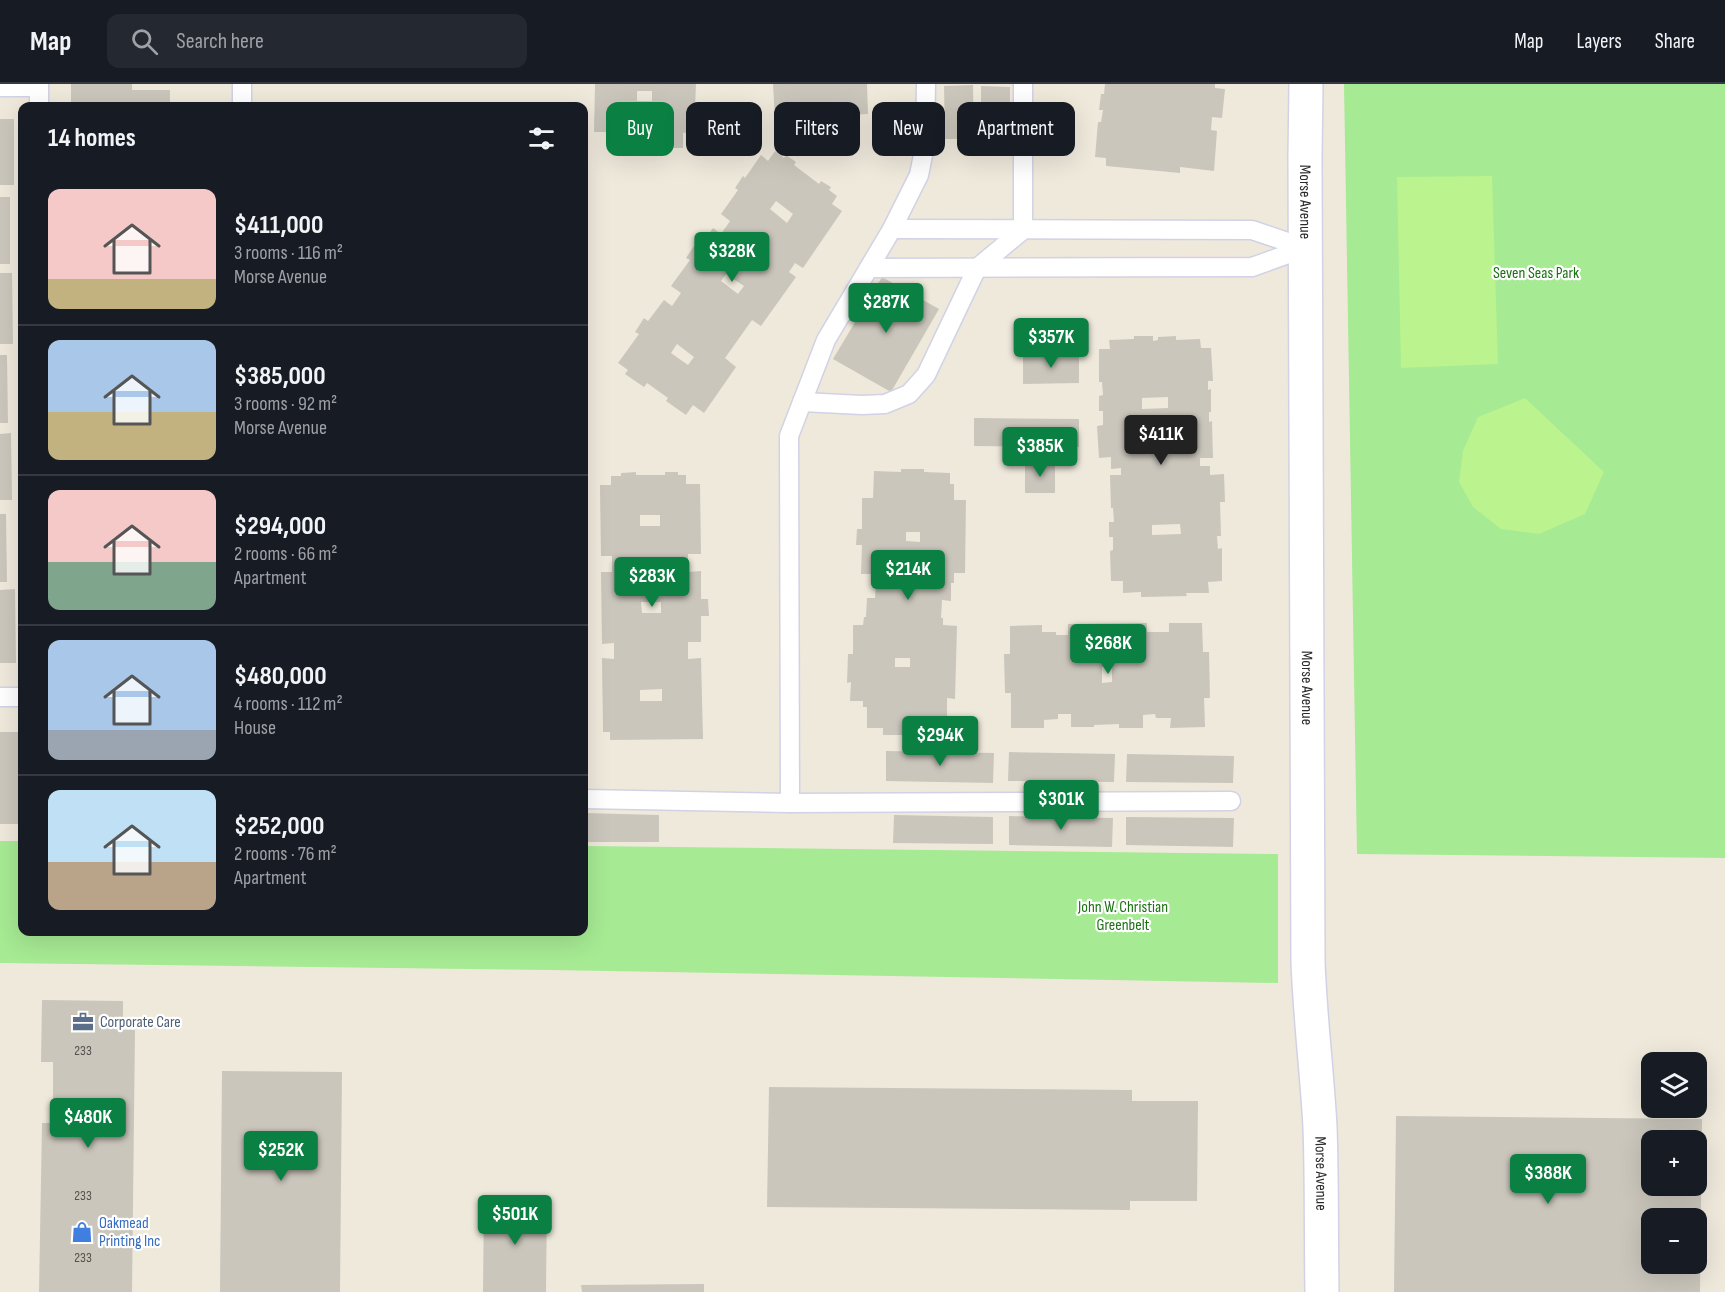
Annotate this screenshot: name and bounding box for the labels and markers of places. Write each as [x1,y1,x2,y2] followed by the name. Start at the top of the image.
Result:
[690,232,774,283] pin: $328K
[844,283,928,334] pin: $287K
[1009,318,1093,369] pin: $357K
[1119,415,1203,466] pin: $411K
[998,427,1082,478] pin: $385K
[866,550,950,601] pin: $214K
[610,557,694,608] pin: $283K
[1066,624,1150,675] pin: $268K
[898,716,982,767] pin: $294K
[1019,780,1103,831] pin: $301K
[71,1010,95,1034] office icon: Corporate Care
[100,1013,181,1032] place label: Corporate Care
[46,1098,130,1149] pin: $480K
[239,1131,323,1182] pin: $252K
[1506,1154,1590,1205] pin: $388K
[473,1195,557,1246] pin: $501K
[99,1214,160,1251] place label: Oakmead Printing Inc
[70,1220,94,1244] shop icon: Oakmead Printing Inc

